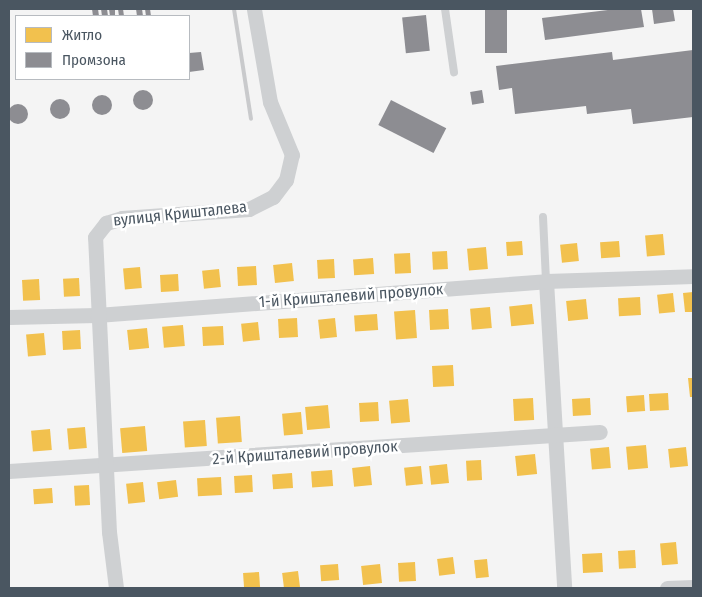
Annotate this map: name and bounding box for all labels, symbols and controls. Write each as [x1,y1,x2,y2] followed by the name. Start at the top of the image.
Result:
[15,15,190,80] legend
[62,26,102,44] text: Житло
[62,51,126,69] text: Промзона
[112,197,248,231] street label: вулиця Кришталева
[258,280,444,312] street label: 1-й Кришталевий провулок
[212,437,398,469] street label: 2-й Кришталевий провулок

